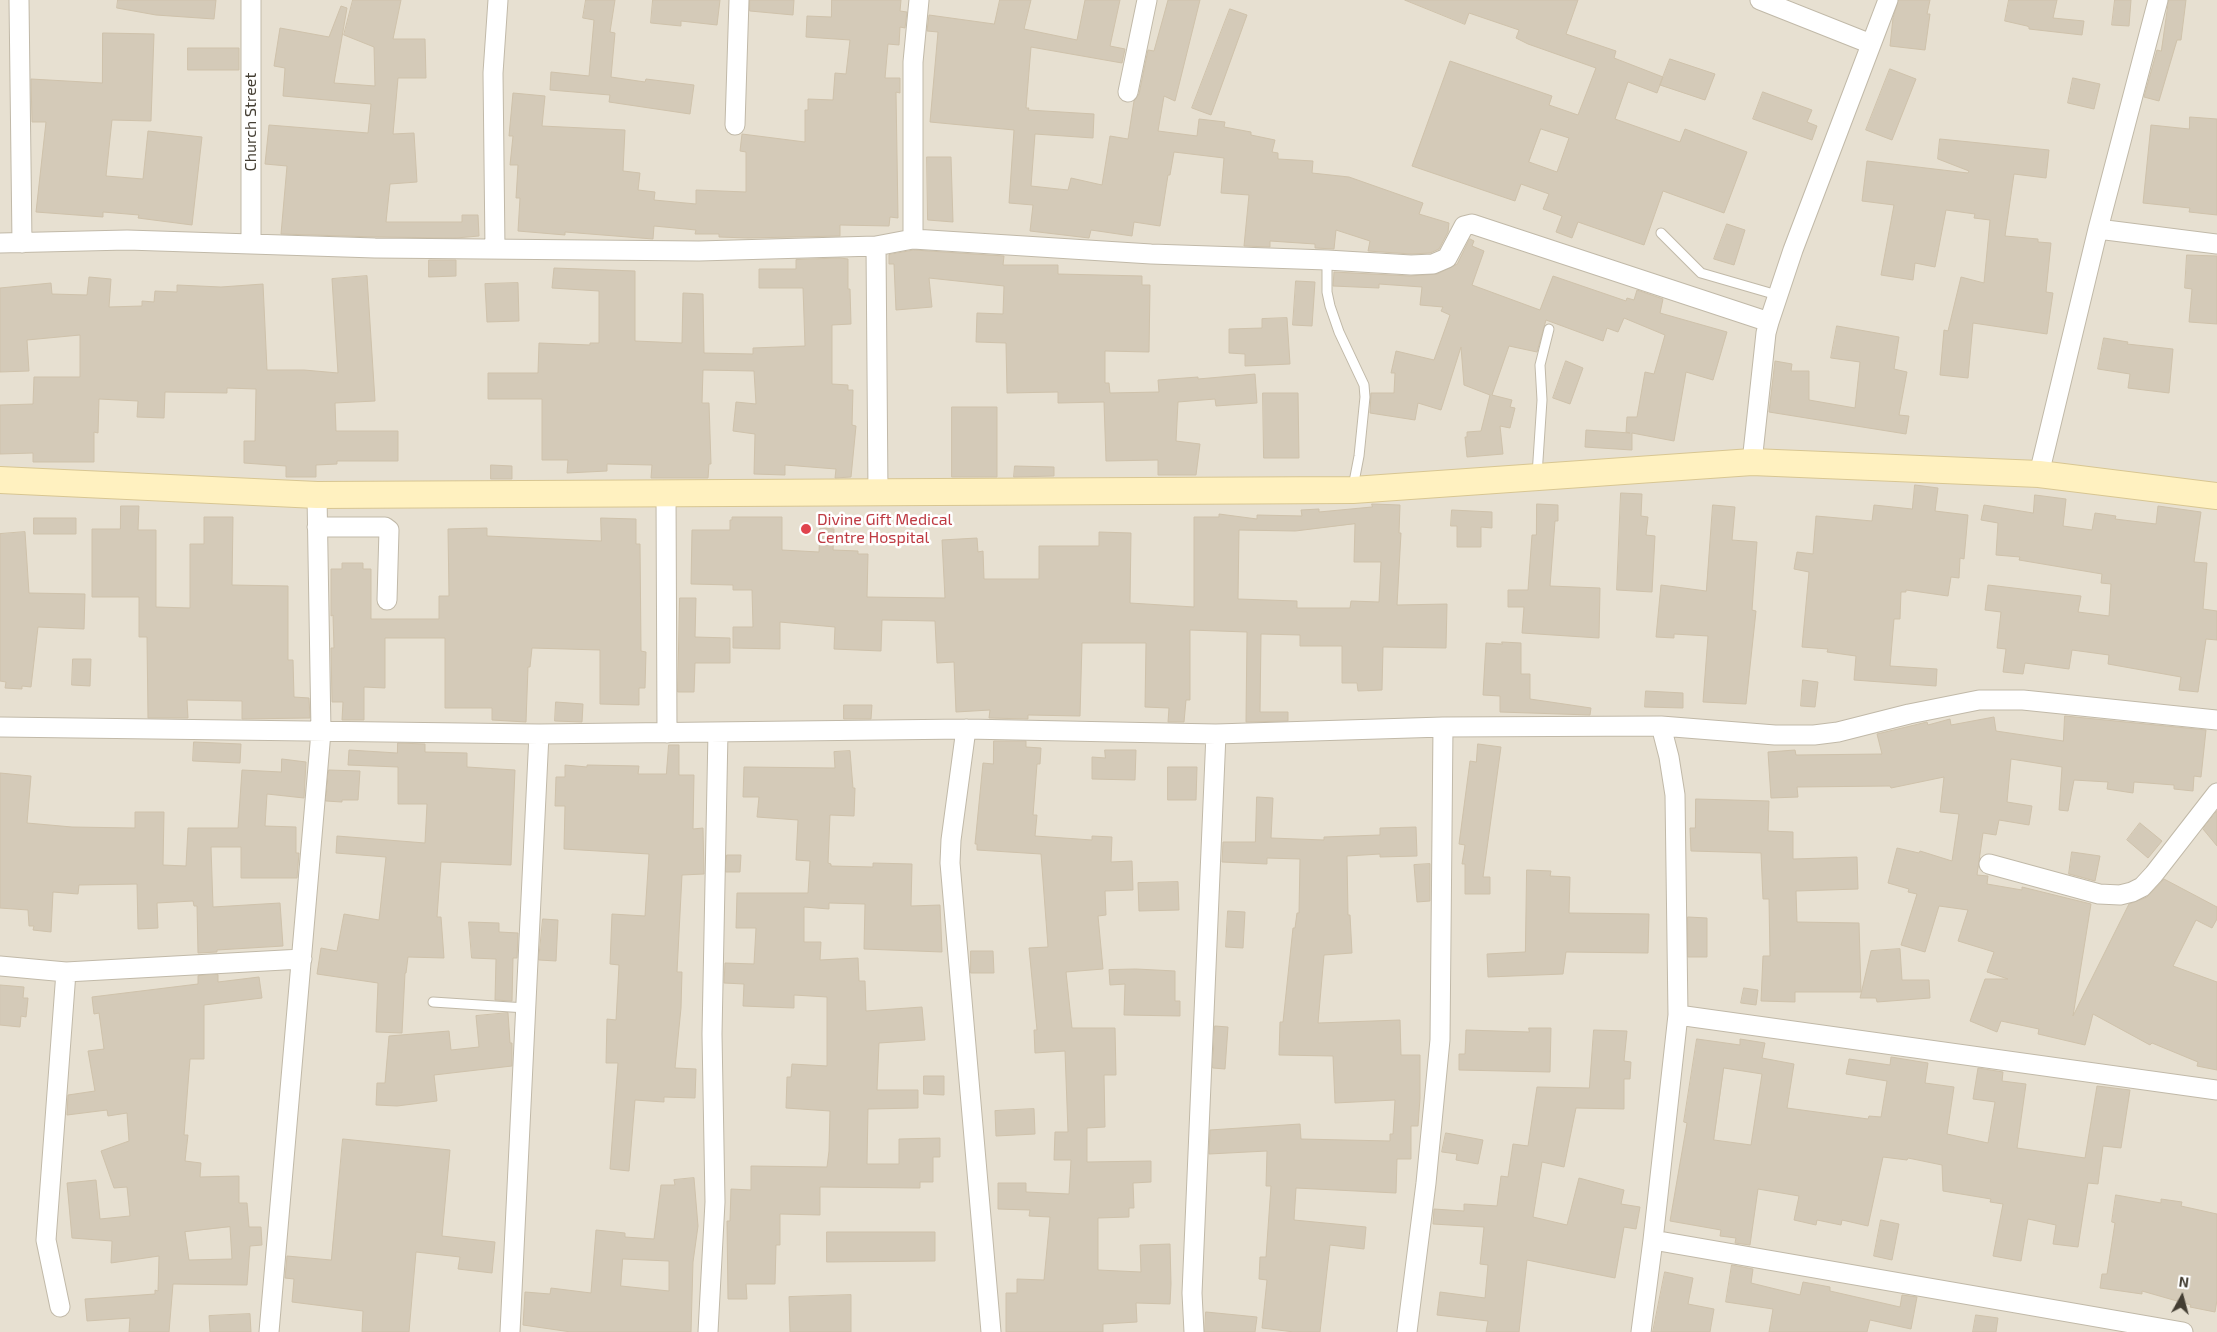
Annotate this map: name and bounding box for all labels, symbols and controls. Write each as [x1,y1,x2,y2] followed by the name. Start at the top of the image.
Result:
[241,73,261,171] street label: Church Street
[817,510,952,548] place label: Divine Gift Medical Centre Hospital
[799,522,813,536] marker: Divine Gift Medical Centre Hospital
[2157,1272,2207,1322] north arrow
[2178,1273,2190,1291] text: N

